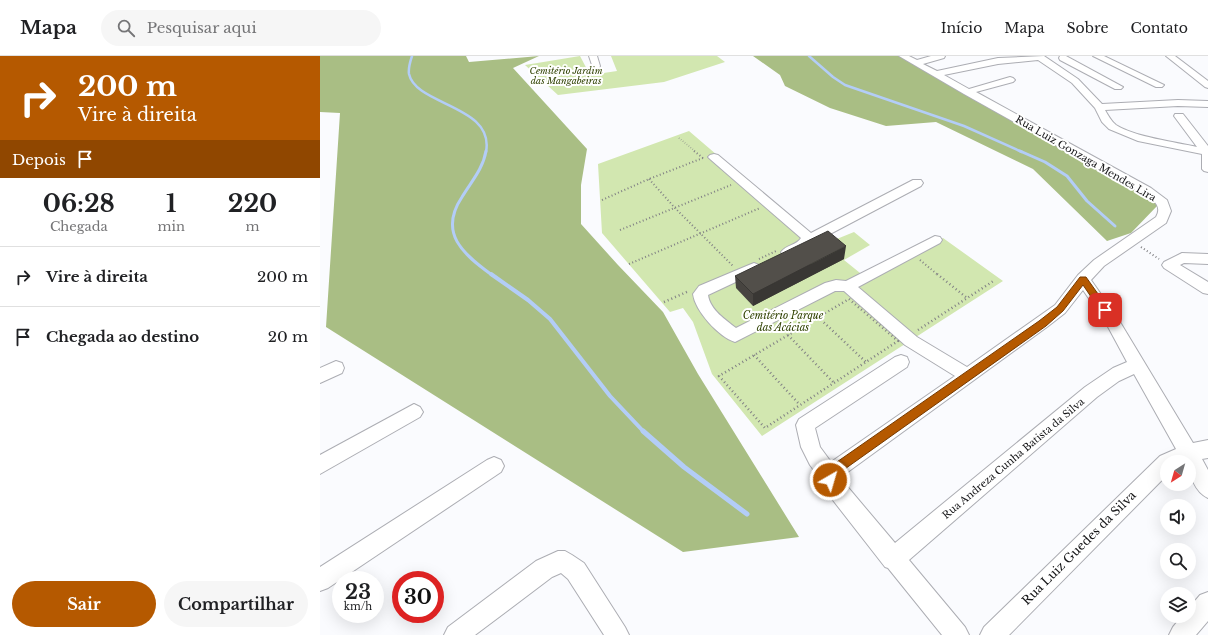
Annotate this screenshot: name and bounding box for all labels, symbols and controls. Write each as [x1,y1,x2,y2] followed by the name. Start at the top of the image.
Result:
[101,10,381,46] search box
[20,16,77,39] text: Mapa
[115,17,137,39] icon: search
[147,18,257,37] text: Pesquisar aqui
[941,19,982,37] text: Início
[1004,19,1045,37] text: Mapa
[1067,19,1108,37] text: Sobre
[1130,19,1188,37] text: Contato
[529,65,603,86] park label: Cemitério Jardim das Mangabeiras
[78,69,177,104] text: 200 m
[12,72,64,124] icon: right
[78,104,197,126] text: Vire à direita
[1013,113,1159,204] street label: Rua Luiz Gonzaga Mendes Lira
[74,148,96,170] icon: arrive
[12,150,66,169] text: Depois
[43,189,115,218] text: 06:28
[166,189,177,218] text: 1
[228,189,277,218] text: 220
[50,218,108,235] text: Chegada
[158,218,185,235] text: min
[245,218,259,235] text: m
[12,266,34,288] icon: right
[46,267,148,286] text: Vire à direita
[257,267,308,286] text: 200 m
[1088,293,1122,327] pin
[1094,299,1116,321] icon: arrive
[743,309,824,334] park label: Cemitério Parque das Acácias
[12,326,34,348] icon: arrive
[46,327,199,346] text: Chegada ao destino
[268,327,308,346] text: 20 m
[940,395,1087,522] street label: Rua Andreza Cunha Batista da Silva
[1160,455,1196,491] north arrow
[1160,455,1196,623] map controls
[809,459,851,501] position arrow
[1018,487,1139,608] street label: Rua Luiz Guedes da Silva
[1160,499,1196,535] button: sound
[1160,543,1196,579] button: search
[392,571,444,623] speed limit sign: 30
[345,580,371,604] text: 23
[12,581,156,627] button: Sair
[164,581,308,627] button: Compartilhar
[1160,587,1196,623] button: layers
[344,600,372,613] text: km/h

